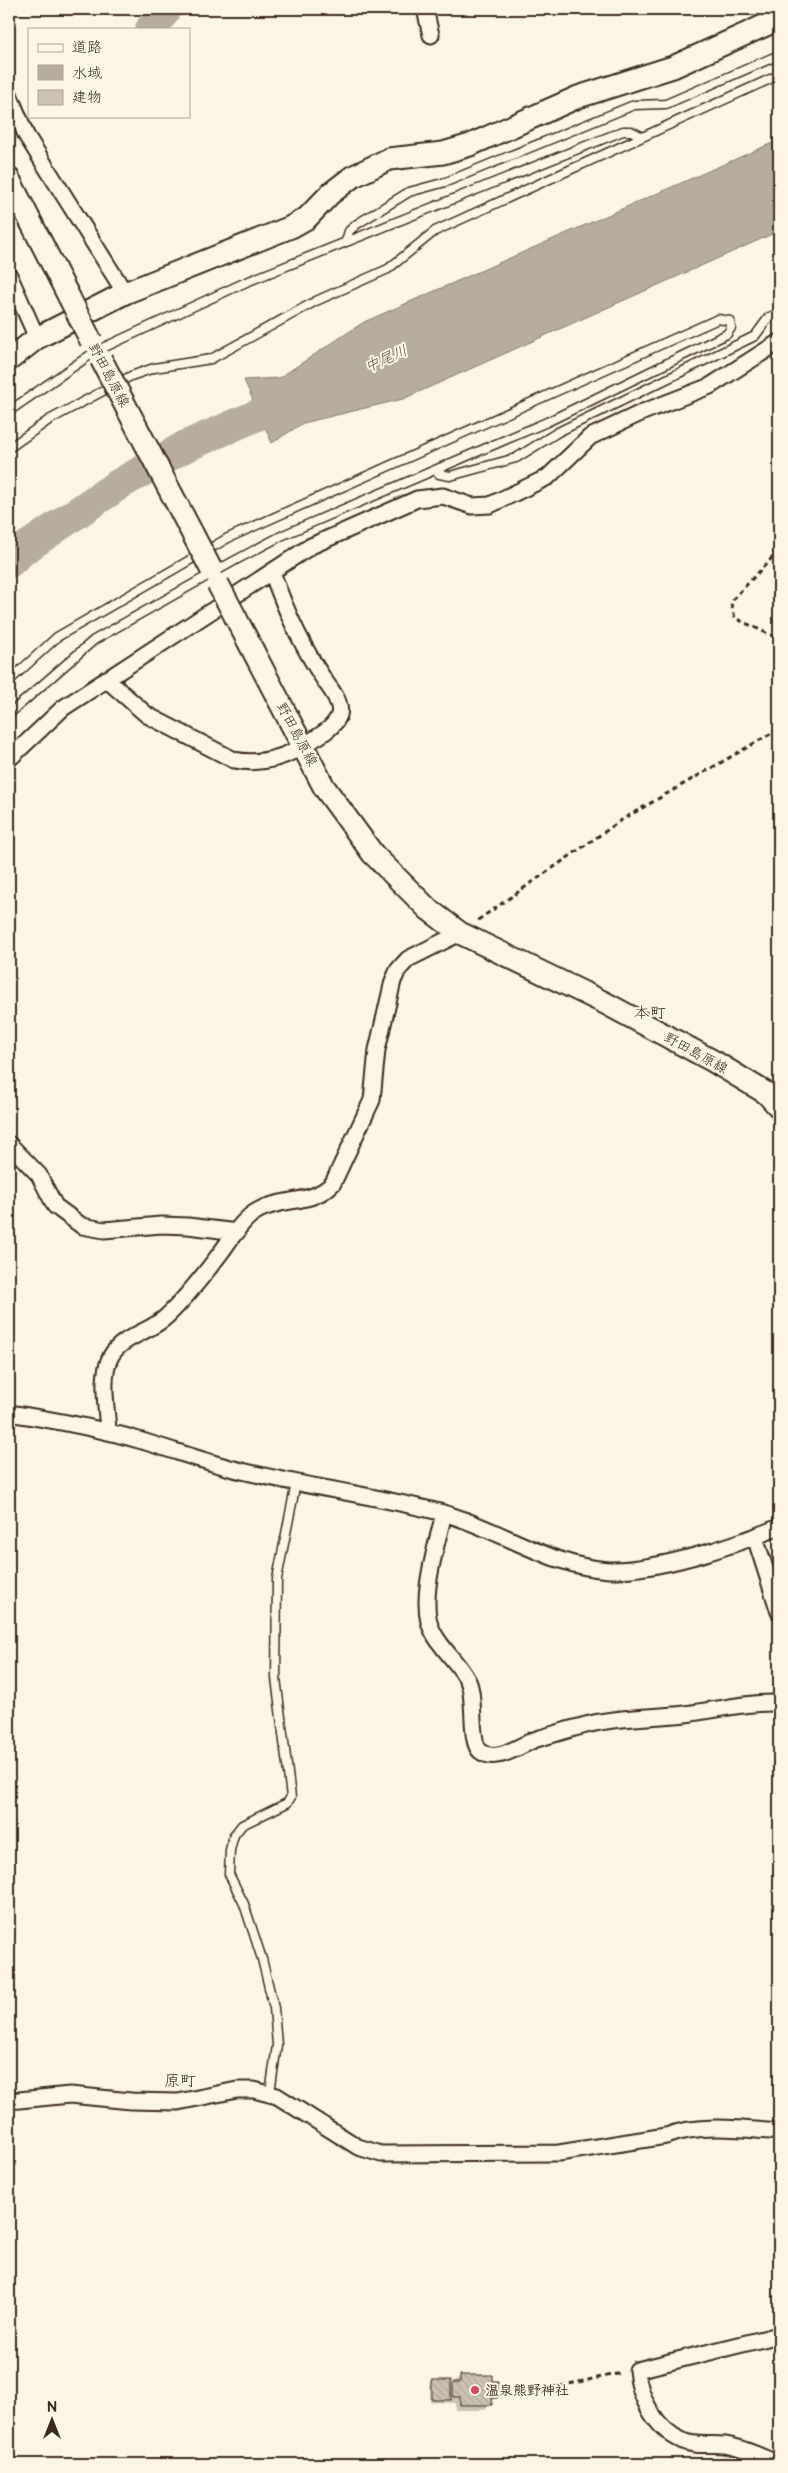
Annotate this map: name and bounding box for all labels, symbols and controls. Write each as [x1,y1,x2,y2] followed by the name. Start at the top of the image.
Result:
[28,28,190,118] legend
[72,38,102,57] text: 道路
[72,64,102,83] text: 水域
[72,88,102,107] text: 建物
[85,340,133,410] street label: 野田島原線
[362,341,410,377] water label: 中尾川
[273,699,321,769] street label: 野田島原線
[634,1004,666,1023] district label: 本町
[661,1029,731,1077] street label: 野田島原線
[164,2072,196,2091] district label: 原町
[485,2382,569,2399] place label: 温泉熊野神社
[469,2384,481,2396] marker: 温泉熊野神社
[28,2396,78,2446] north arrow
[47,2399,57,2416] text: N

